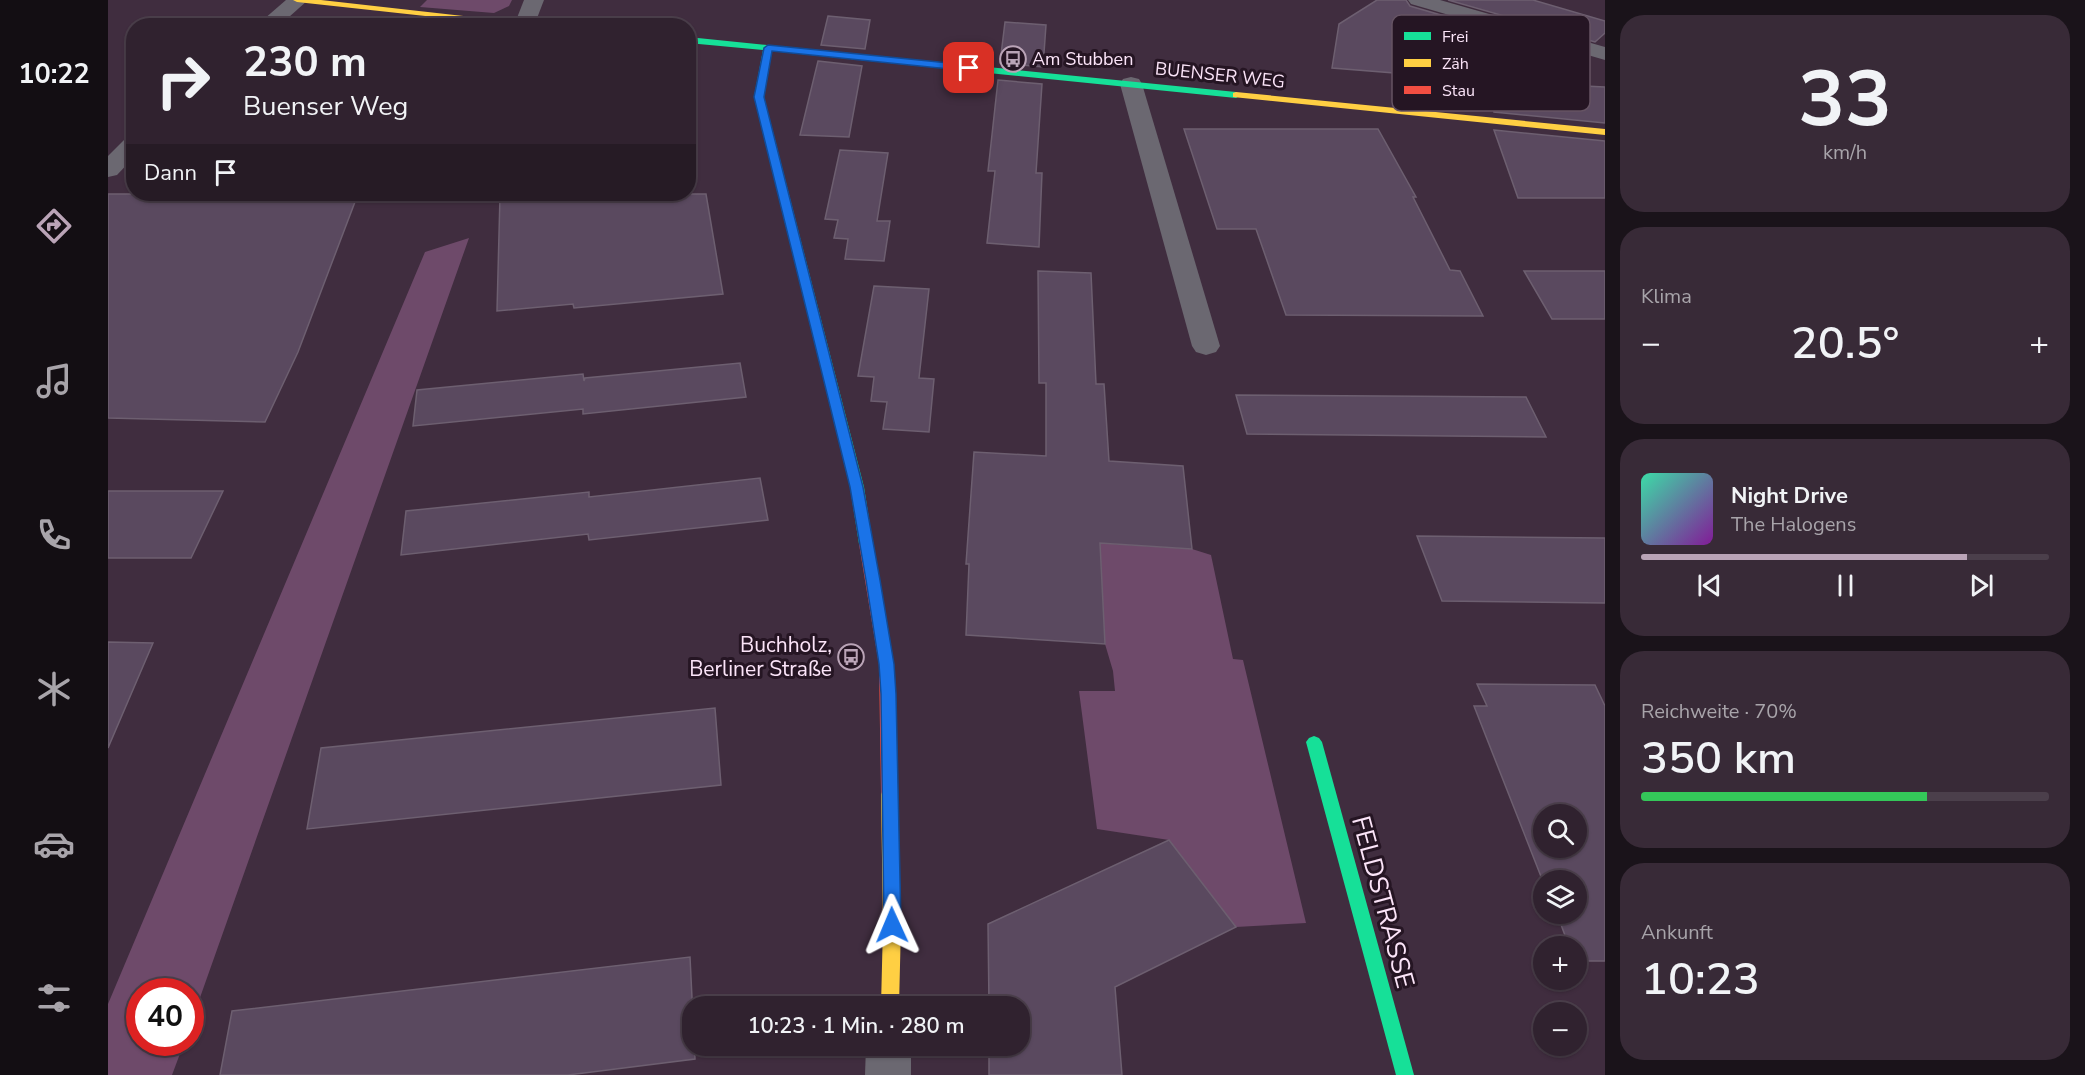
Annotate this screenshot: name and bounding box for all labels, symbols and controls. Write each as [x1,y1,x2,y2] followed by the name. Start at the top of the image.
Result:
[1392,15,1590,111] legend
[1442,26,1468,48] text: Frei
[243,34,367,91] text: 230 m
[144,42,222,120] icon: right
[943,42,994,93] pin
[998,44,1028,74] bus stop icon: Am Stubben
[1798,46,1892,153] text: 33
[1032,47,1133,71] place label: Am Stubben
[952,51,985,84] icon: arrive
[1442,53,1469,75] text: Zäh
[18,56,90,93] text: 10:22
[1154,56,1286,94] street label: BUENSER WEG
[1442,80,1475,102] text: Stau
[243,88,408,125] text: Buenser Weg
[1823,139,1867,166] text: km/h
[209,156,242,189] icon: arrive
[144,158,197,188] text: Dann
[33,205,75,247] icon: directions
[1641,283,1692,310] text: Klima
[1791,313,1899,374] text: 20.5°
[1641,321,1661,366] text: −
[2029,321,2049,366] text: +
[33,360,75,402] icon: music
[1731,481,1848,511] text: Night Drive
[1731,511,1856,538] text: The Halogens
[33,514,75,556] icon: phone
[1693,569,1726,602] icon: previous
[1829,569,1862,602] icon: pause
[1965,569,1998,602] icon: next
[689,631,832,683] place label: Buchholz, Berliner Straße
[836,642,866,672] bus stop icon: Buchholz, Berliner Straße
[33,668,75,710] icon: climate
[1641,698,1797,725] text: Reichweite · 70%
[1641,728,1796,789] text: 350 km
[1533,804,1587,1056] map controls
[1533,804,1587,858] button: search
[1343,812,1423,992] street label: FELDSTRASSE
[33,823,75,865] icon: car
[1533,870,1587,924] button: layers
[860,893,924,957] position arrow
[1641,919,1713,946] text: Ankunft
[1533,936,1587,990] button: +
[1641,949,1760,1010] text: 10:23
[33,977,75,1019] icon: filters
[126,978,204,1056] speed limit sign: 40
[1533,1002,1587,1056] button: −
[747,1011,965,1041] text: 10:23 · 1 Min. · 280 m

